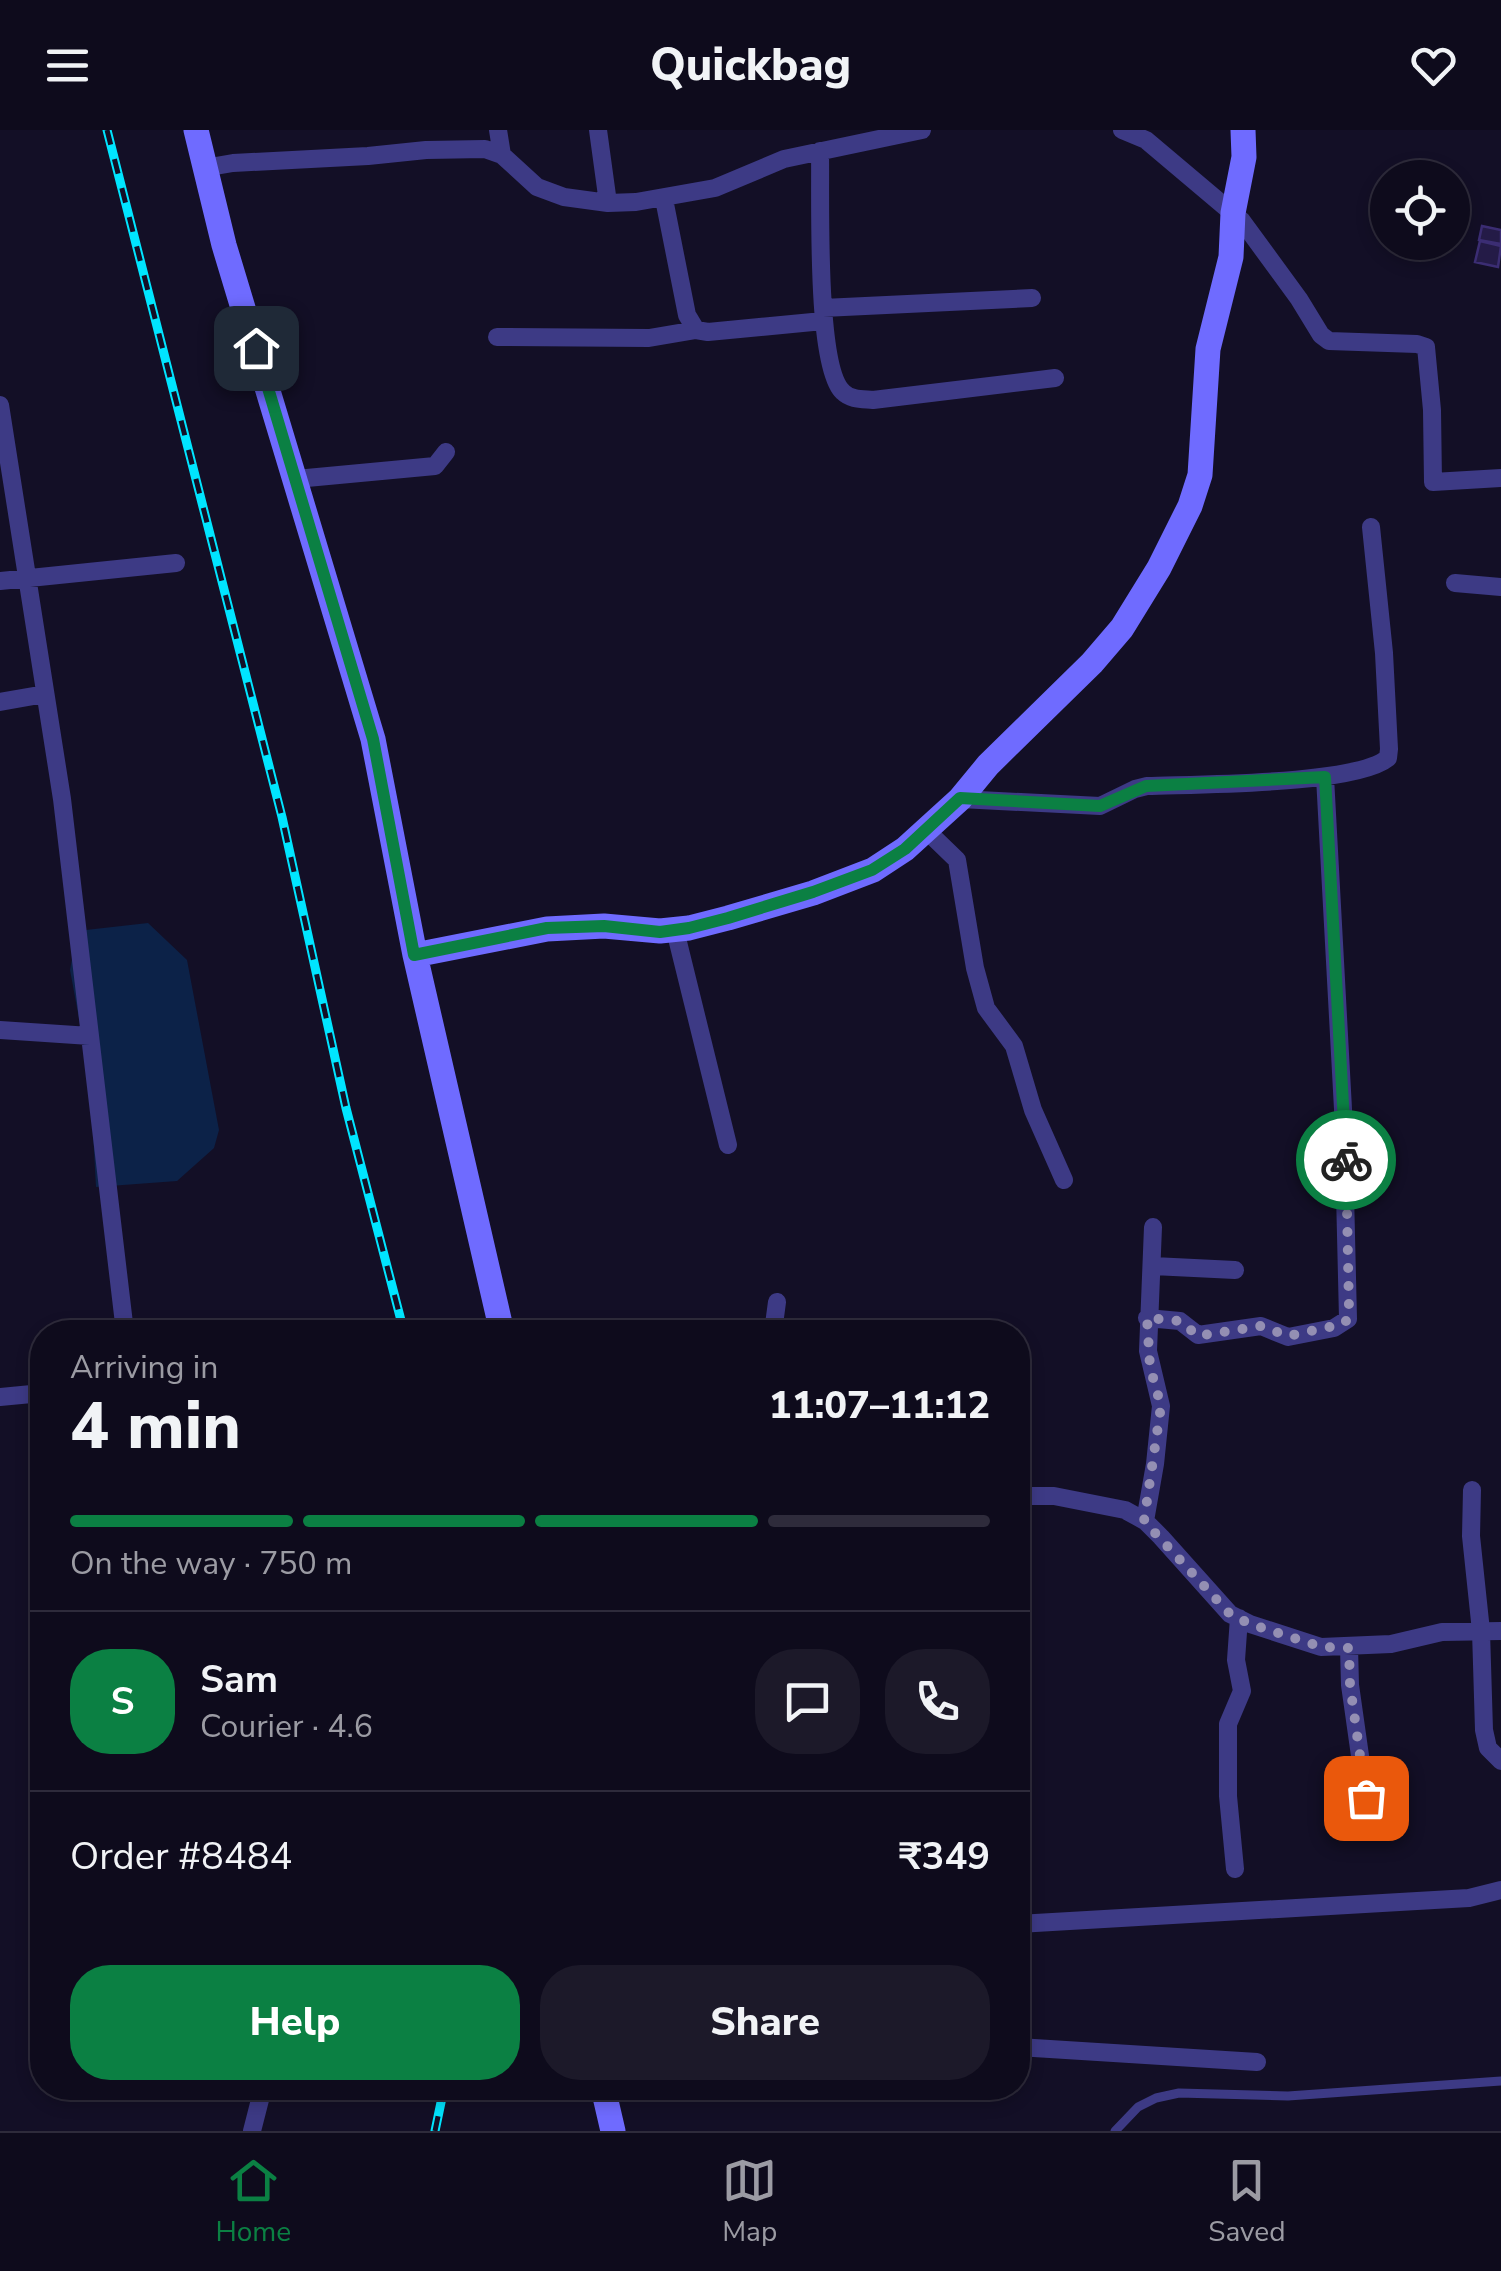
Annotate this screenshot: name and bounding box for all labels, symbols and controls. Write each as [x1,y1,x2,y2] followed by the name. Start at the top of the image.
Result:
[650,35,851,96] text: Quickbag
[40,38,95,93] icon: menu
[1406,38,1461,93] icon: heart
[1370,160,1470,260] map controls
[1370,160,1470,260] button: locate
[214,306,299,391] pin
[229,321,284,376] icon: home
[1296,1110,1396,1210] courier
[1319,1133,1374,1188] icon: bike
[70,1346,218,1389] text: Arriving in
[769,1380,990,1431] text: 11:07–11:12
[70,1382,241,1471] text: 4 min
[70,1542,352,1585] text: On the way · 750 m
[755,1649,860,1754] button: chat
[885,1649,990,1754] button: phone
[200,1654,278,1705] text: Sam
[111,1676,134,1727] text: S
[200,1705,373,1748] text: Courier · 4.6
[1324,1756,1409,1841] pin
[1339,1771,1394,1826] icon: bag
[70,1831,292,1882] text: Order #8484
[899,1831,990,1882] text: ₹349
[70,1965,520,2080] button: Help
[540,1965,990,2080] button: Share
[215,2153,291,2251] tab: Home
[722,2153,777,2251] tab: Map
[1208,2153,1286,2251] tab: Saved

